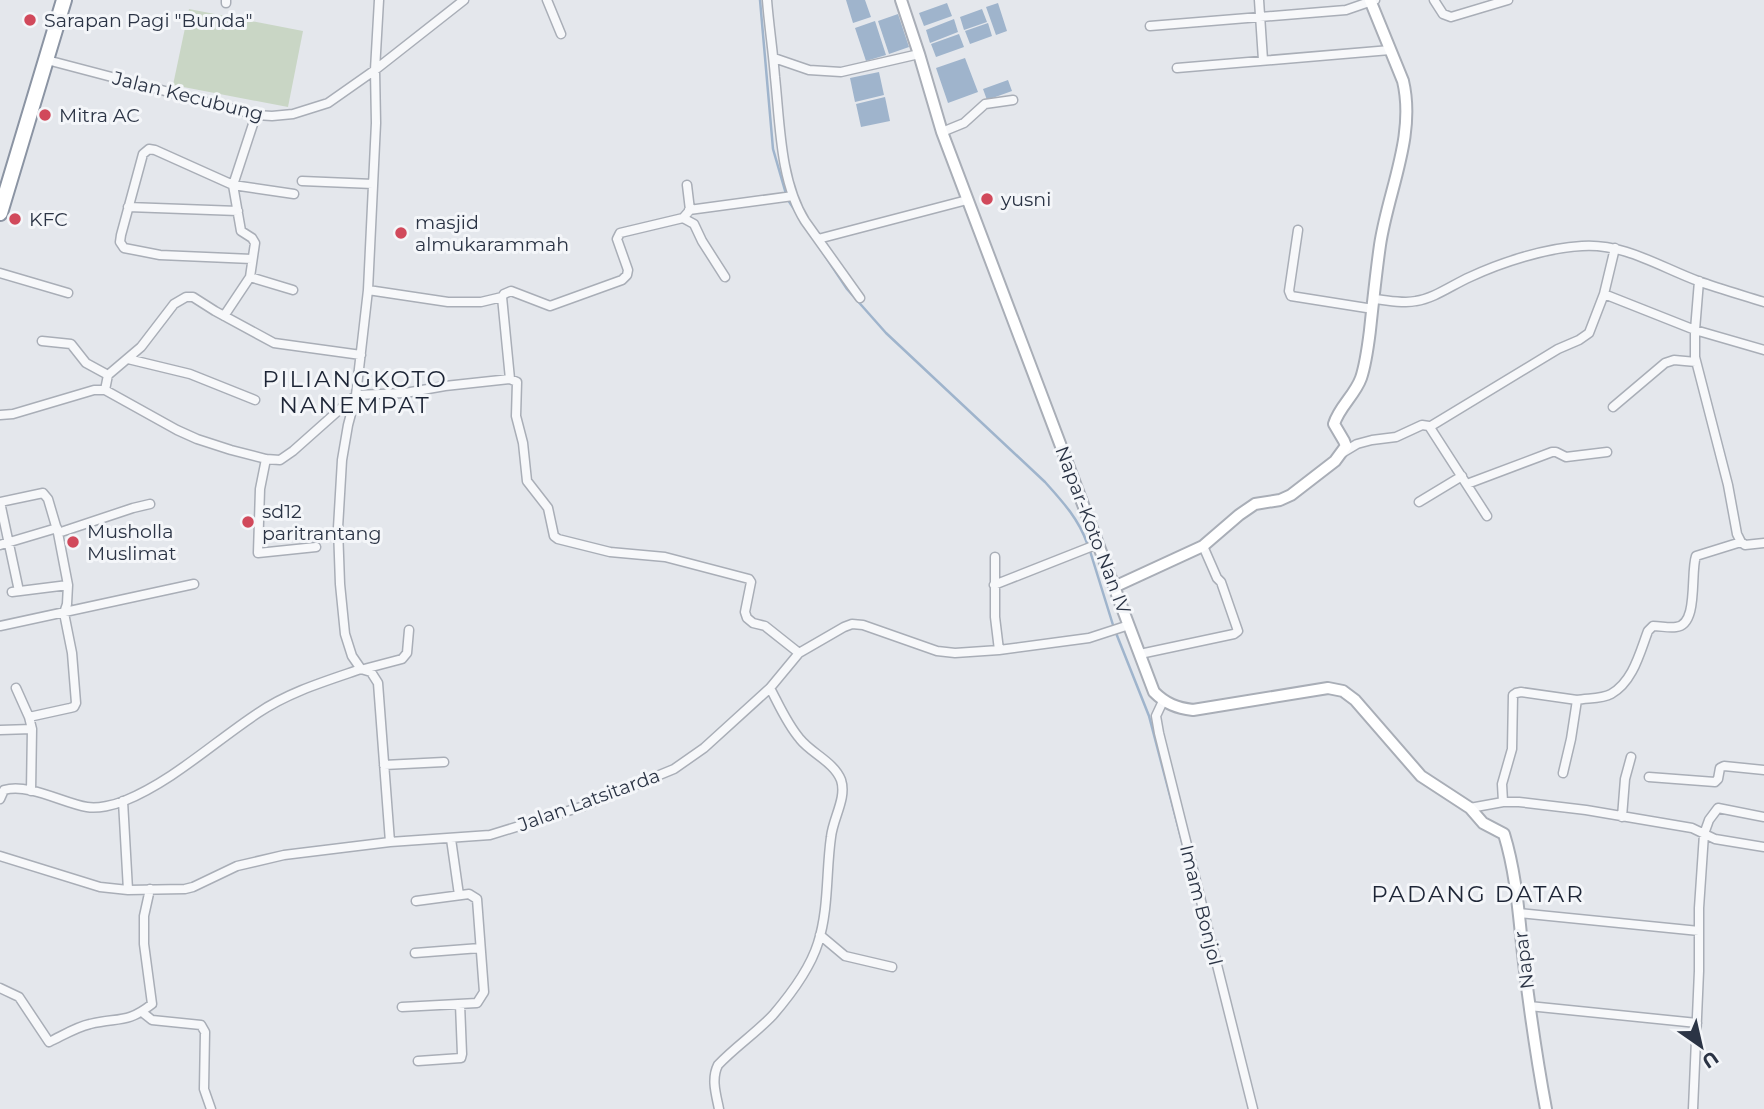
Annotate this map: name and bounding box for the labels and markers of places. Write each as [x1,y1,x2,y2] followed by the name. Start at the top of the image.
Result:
[44,9,253,32] place label: Sarapan Pagi "Bunda"
[22,12,38,28] marker: Sarapan Pagi "Bunda"
[59,104,140,127] place label: Mitra AC
[37,107,53,123] marker: Mitra AC
[1000,188,1051,211] place label: yusni
[979,191,995,207] marker: yusni
[29,208,68,231] place label: KFC
[7,211,23,227] marker: KFC
[415,211,569,256] place label: masjid almukarammah
[393,225,409,241] marker: masjid almukarammah
[262,500,381,545] place label: sd12 paritrantang
[240,514,256,530] marker: sd12 paritrantang
[87,520,177,565] place label: Musholla Muslimat
[65,534,81,550] marker: Musholla Muslimat

